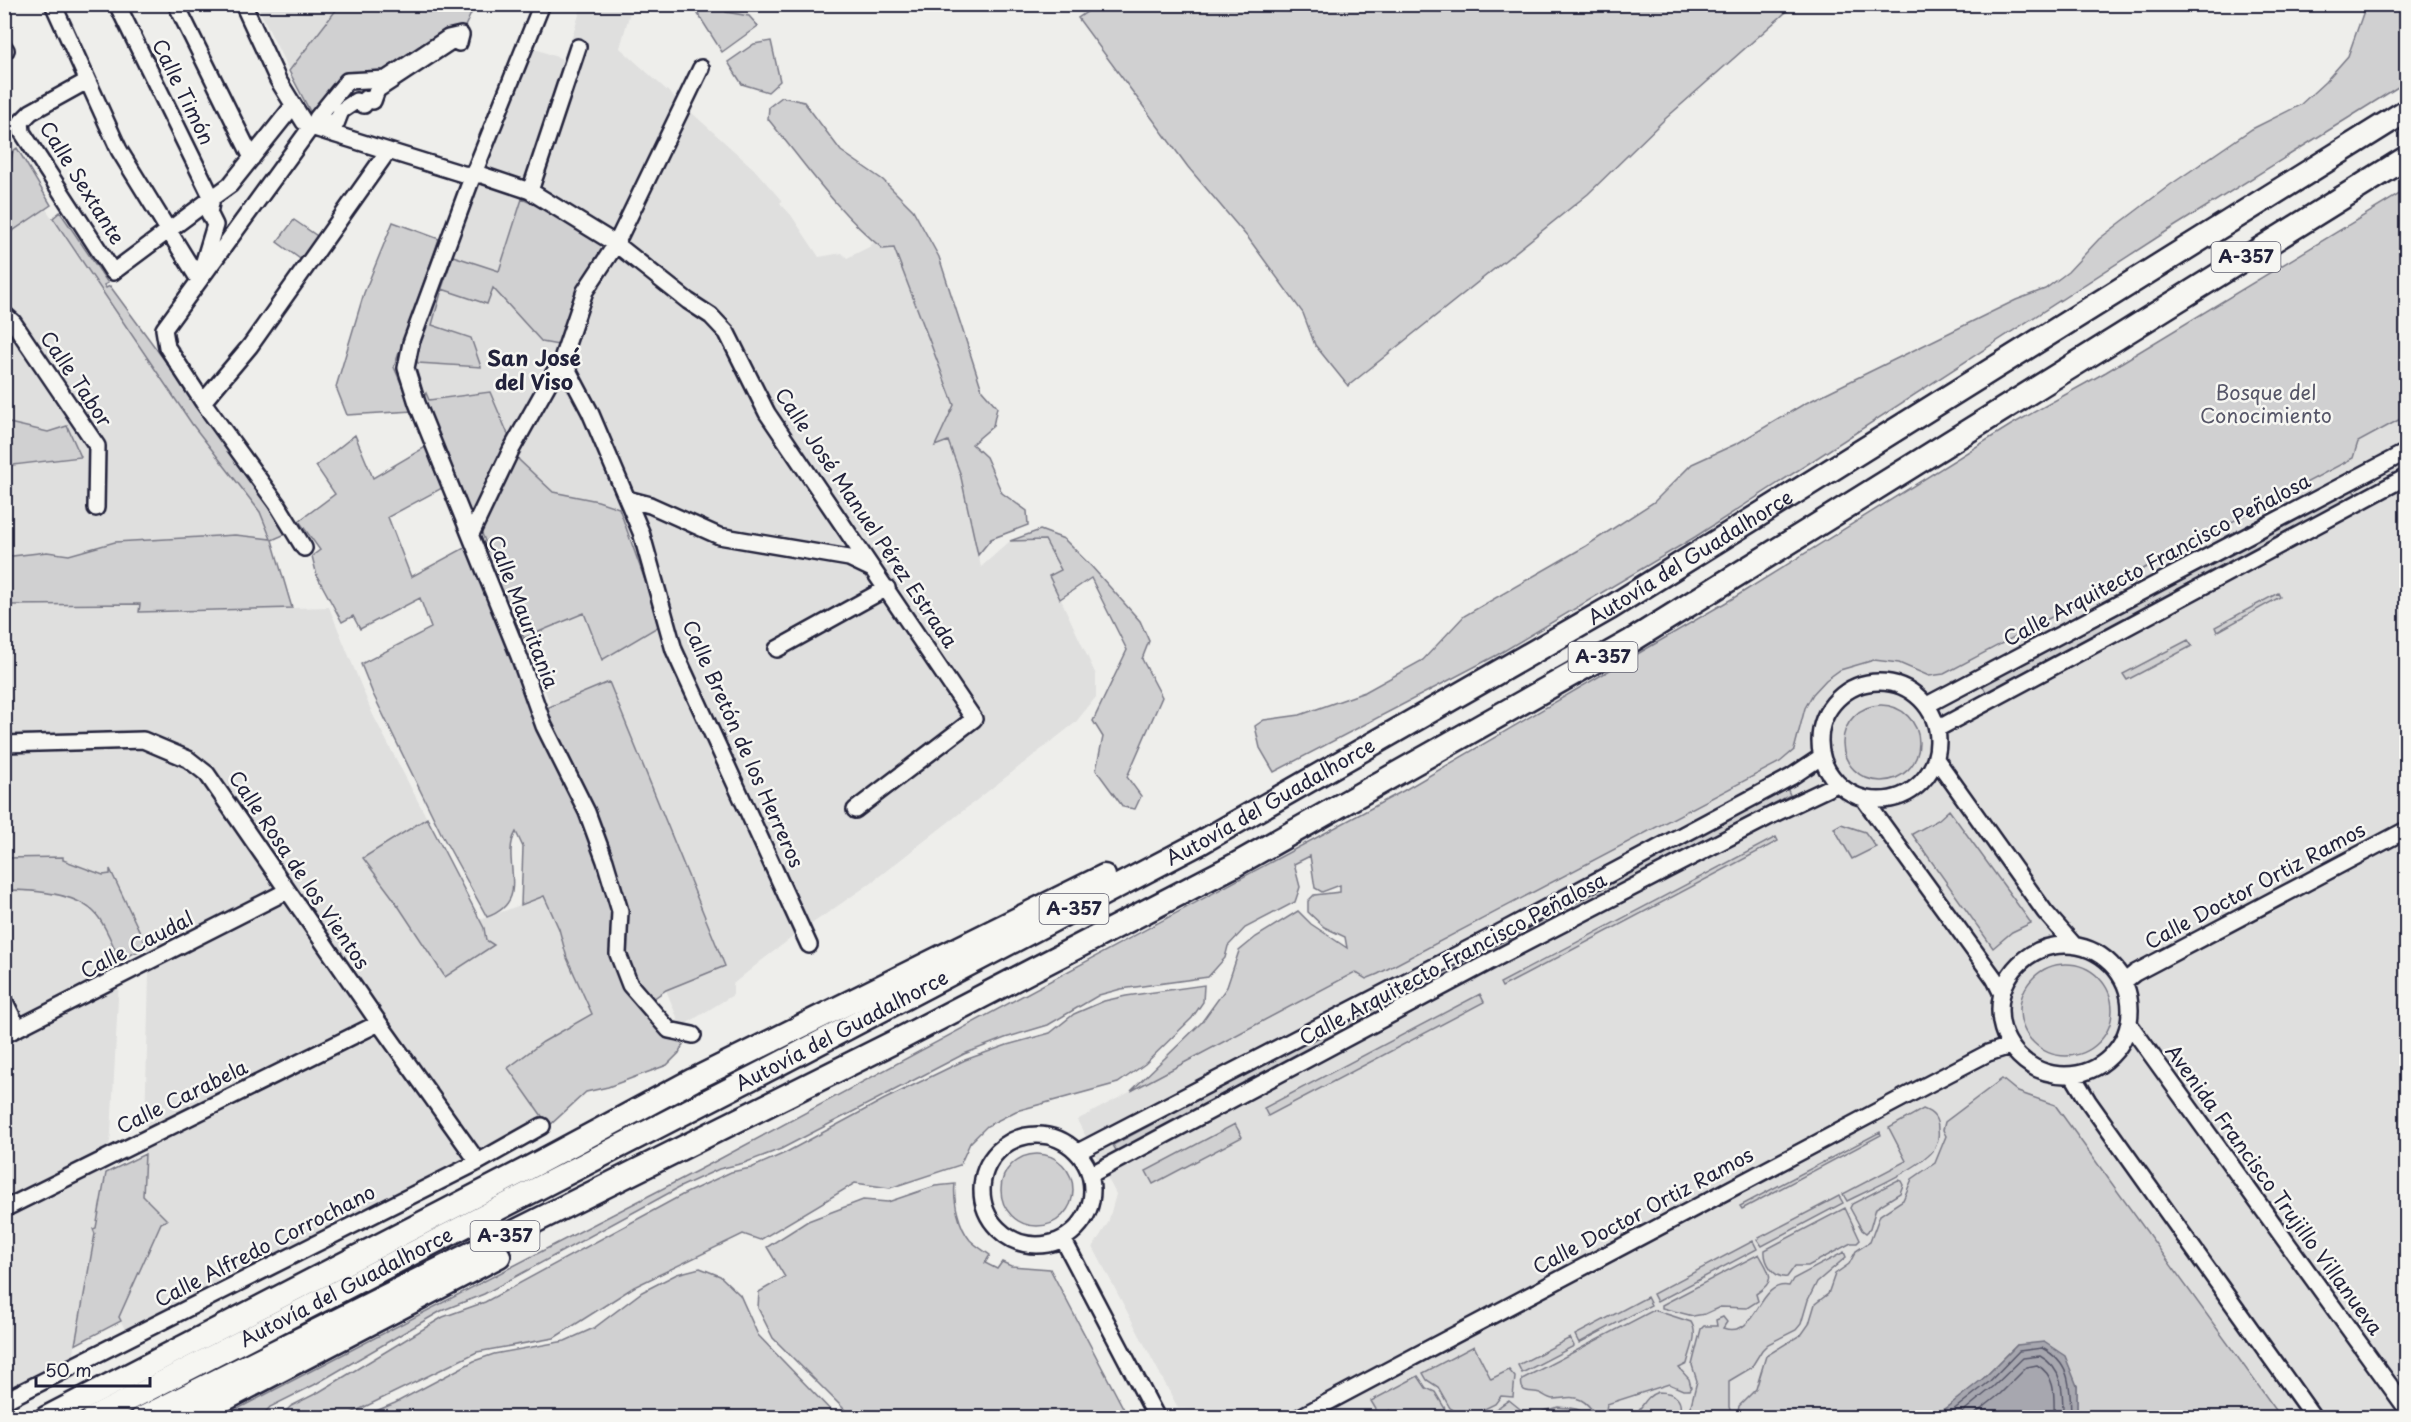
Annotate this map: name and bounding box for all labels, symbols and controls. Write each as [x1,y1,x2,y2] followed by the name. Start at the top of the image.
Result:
[145,34,222,150] street label: Calle Timón
[33,115,133,250] street label: Calle Sextante
[2212,242,2280,272] road number: A-357
[34,324,120,433] street label: Calle Tabor
[487,341,581,397] district label: San José del Viso
[2200,377,2332,430] park label: Bosque del Conocimiento
[768,381,966,654] street label: Calle José Manuel Pérez Estrada
[1997,465,2316,653] street label: Calle Arquitecto Francisco Peñalosa
[1582,481,1798,632] street label: Autovía del Guadalhorce
[481,530,567,693] street label: Calle Mauritania
[676,615,812,872] street label: Calle Bretón de los Herreros
[1568,642,1638,672] road number: A-357
[1160,730,1380,872] street label: Autovía del Guadalhorce
[222,764,378,975] street label: Calle Rosa de los Vientos
[2139,814,2370,956] street label: Calle Doctor Ortiz Ramos
[1293,864,1612,1052] street label: Calle Arquitecto Francisco Peñalosa
[1040,894,1108,924] road number: A-357
[75,903,198,986] street label: Calle Caudal
[730,962,953,1098] street label: Autovía del Guadalhorce
[2159,1038,2391,1342] street label: Avenida Francisco Trujillo Villanueva
[111,1051,253,1141] street label: Calle Carabela
[1527,1139,1758,1281] street label: Calle Doctor Ortiz Ramos
[149,1176,380,1314] street label: Calle Alfredo Corrochano
[234,1219,458,1354] street label: Autovía del Guadalhorce
[470,1221,540,1251] road number: A-357
[36,1350,150,1388] scale bar
[45,1356,92,1383] text: 50 m

